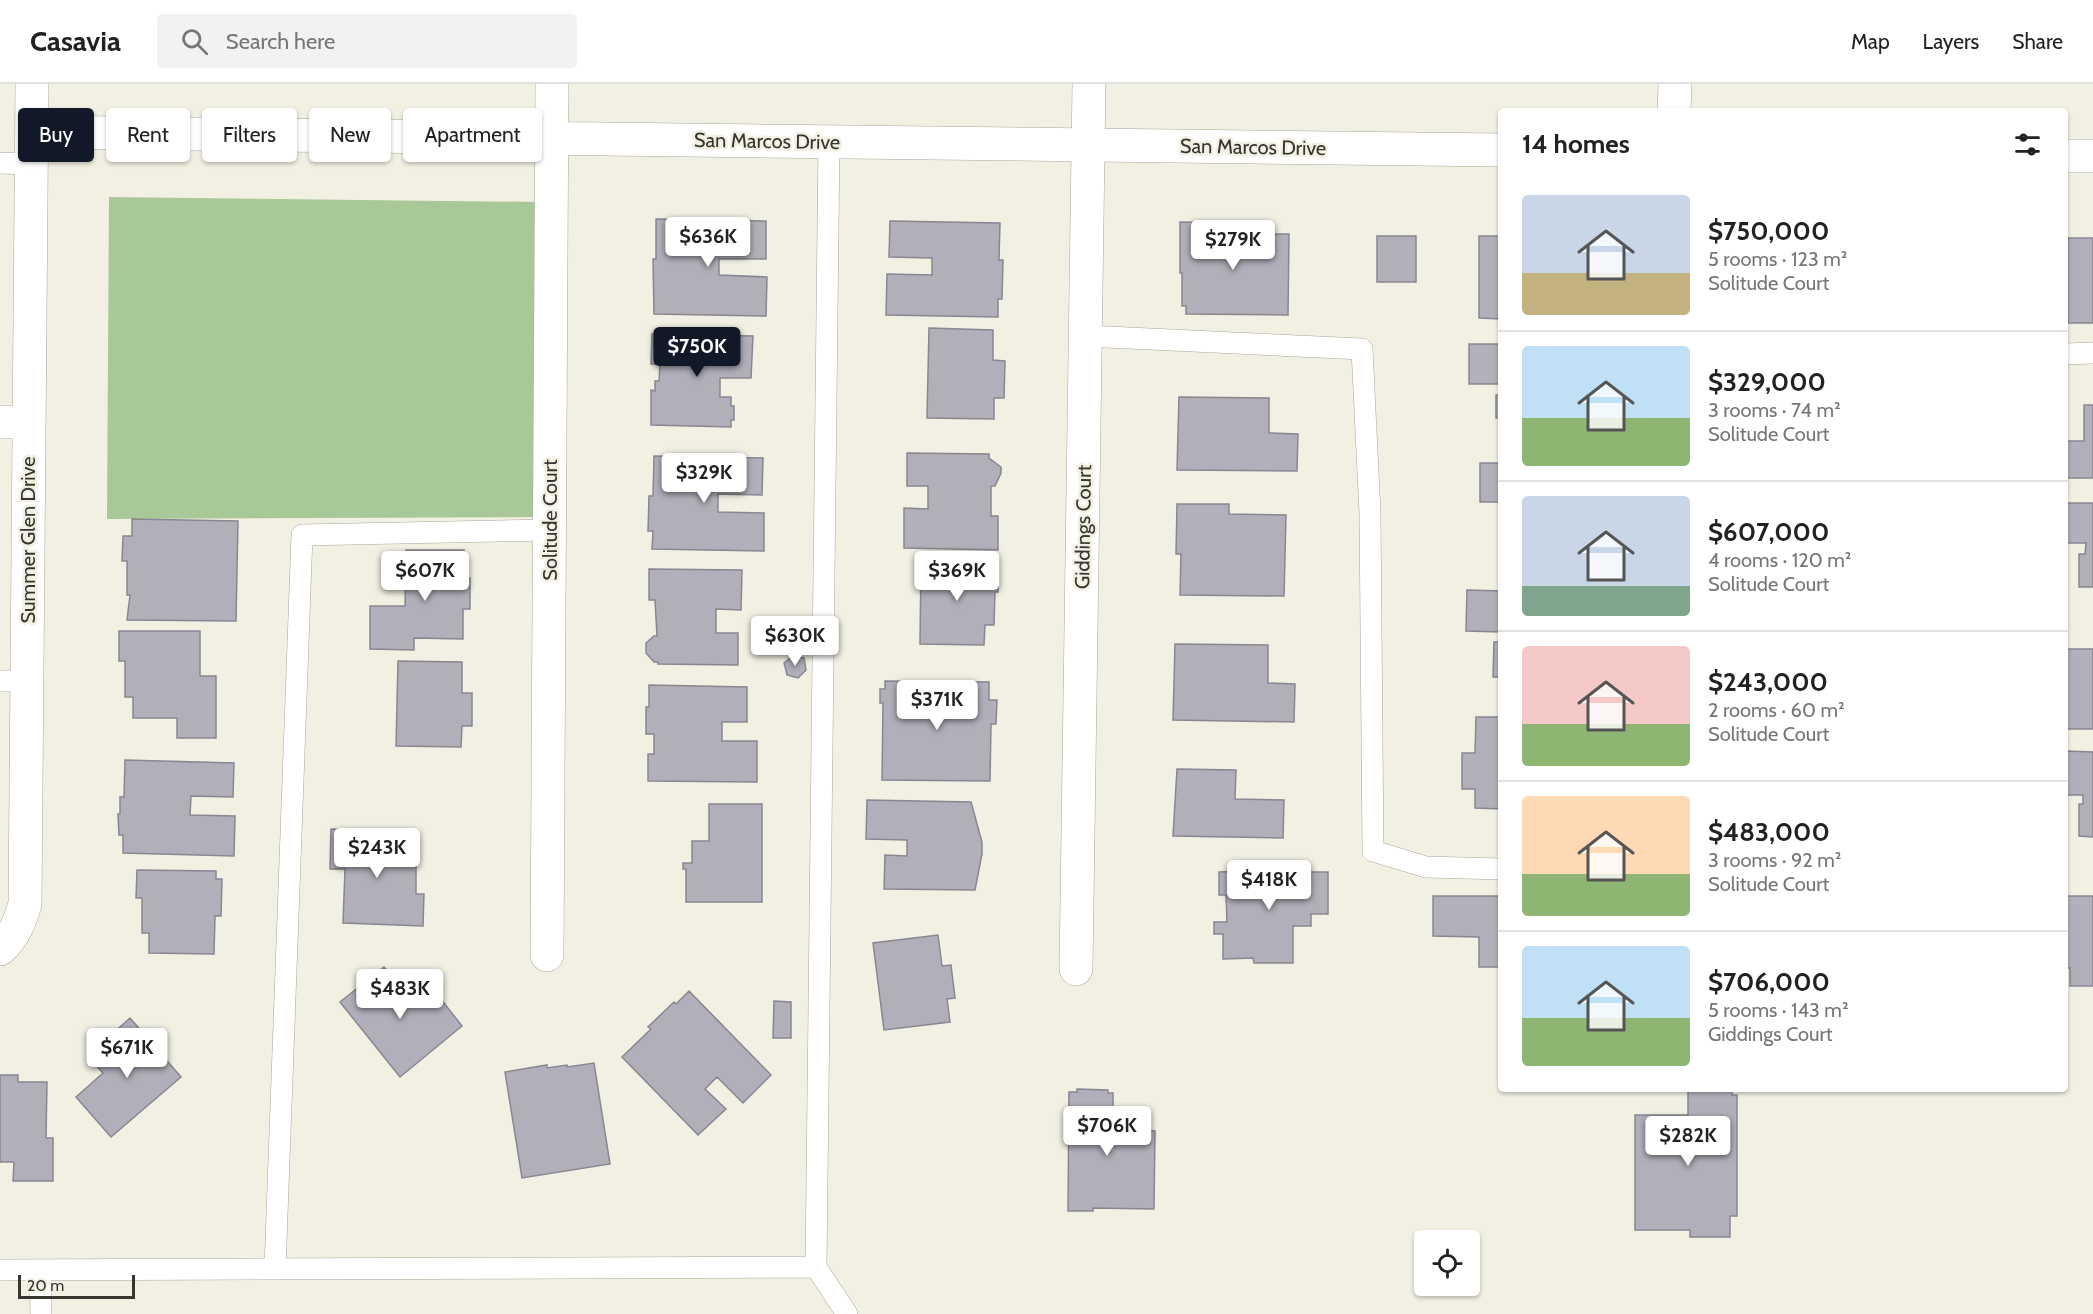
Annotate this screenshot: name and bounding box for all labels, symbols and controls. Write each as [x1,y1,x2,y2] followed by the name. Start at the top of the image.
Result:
[157,14,577,68] search box
[30,24,121,58] text: Casavia
[178,25,211,58] icon: search
[226,28,335,55] text: Search here
[1851,29,1890,54] text: Map
[1923,29,1979,54] text: Layers
[2012,29,2063,54] text: Share
[18,108,94,162] chip: Buy
[106,108,190,162] chip: Rent
[202,108,297,162] chip: Filters
[309,108,391,162] chip: New
[403,108,542,162] chip: Apartment
[694,128,840,154] street label: San Marcos Drive
[1522,128,1630,160] text: 14 homes
[2011,128,2044,161] icon: filters
[1180,134,1326,160] street label: San Marcos Drive
[1708,215,1829,247] text: $750,000
[666,217,750,268] pin: $636K
[1570,219,1642,291] icon: home
[1191,220,1275,271] pin: $279K
[679,224,737,248] text: $636K
[1205,227,1261,251] text: $279K
[1708,247,1847,271] text: 5 rooms · 123 m²
[1708,271,1829,295] text: Solitude Court
[655,327,739,378] pin: $750K
[667,334,727,358] text: $750K
[1708,366,1826,398] text: $329,000
[1570,370,1642,442] icon: home
[1708,398,1841,422] text: 3 rooms · 74 m²
[1708,422,1829,446] text: Solitude Court
[662,453,746,504] pin: $329K
[16,457,40,623] street label: Summer Glen Drive
[538,459,562,581] street label: Solitude Court
[676,460,732,484] text: $329K
[1070,464,1096,589] street label: Giddings Court
[1708,516,1829,548] text: $607,000
[1570,520,1642,592] icon: home
[1708,548,1851,572] text: 4 rooms · 120 m²
[383,551,467,602] pin: $607K
[915,551,999,602] pin: $369K
[395,558,455,582] text: $607K
[928,558,986,582] text: $369K
[1708,572,1829,596] text: Solitude Court
[753,616,837,667] pin: $630K
[765,623,825,647] text: $630K
[1708,666,1828,698] text: $243,000
[1570,670,1642,742] icon: home
[895,680,979,731] pin: $371K
[911,687,963,711] text: $371K
[1708,698,1845,722] text: 2 rooms · 60 m²
[1708,722,1829,746] text: Solitude Court
[1708,816,1830,848] text: $483,000
[1570,820,1642,892] icon: home
[335,828,419,879] pin: $243K
[348,835,406,859] text: $243K
[1708,848,1841,872] text: 3 rooms · 92 m²
[1227,860,1311,911] pin: $418K
[1241,867,1297,891] text: $418K
[1708,872,1829,896] text: Solitude Court
[1708,966,1830,998] text: $706,000
[358,969,442,1020] pin: $483K
[1570,970,1642,1042] icon: home
[370,976,430,1000] text: $483K
[1708,998,1849,1022] text: 5 rooms · 143 m²
[1708,1022,1833,1046] text: Giddings Court
[85,1028,169,1079] pin: $671K
[101,1035,153,1059] text: $671K
[1065,1106,1149,1157] pin: $706K
[1077,1113,1137,1137] text: $706K
[1646,1116,1730,1167] pin: $282K
[1659,1123,1717,1147] text: $282K
[1414,1230,1480,1296] map controls
[1414,1230,1480,1296] button: locate
[18,1272,135,1300] scale bar
[27,1276,64,1295] text: 20 m

